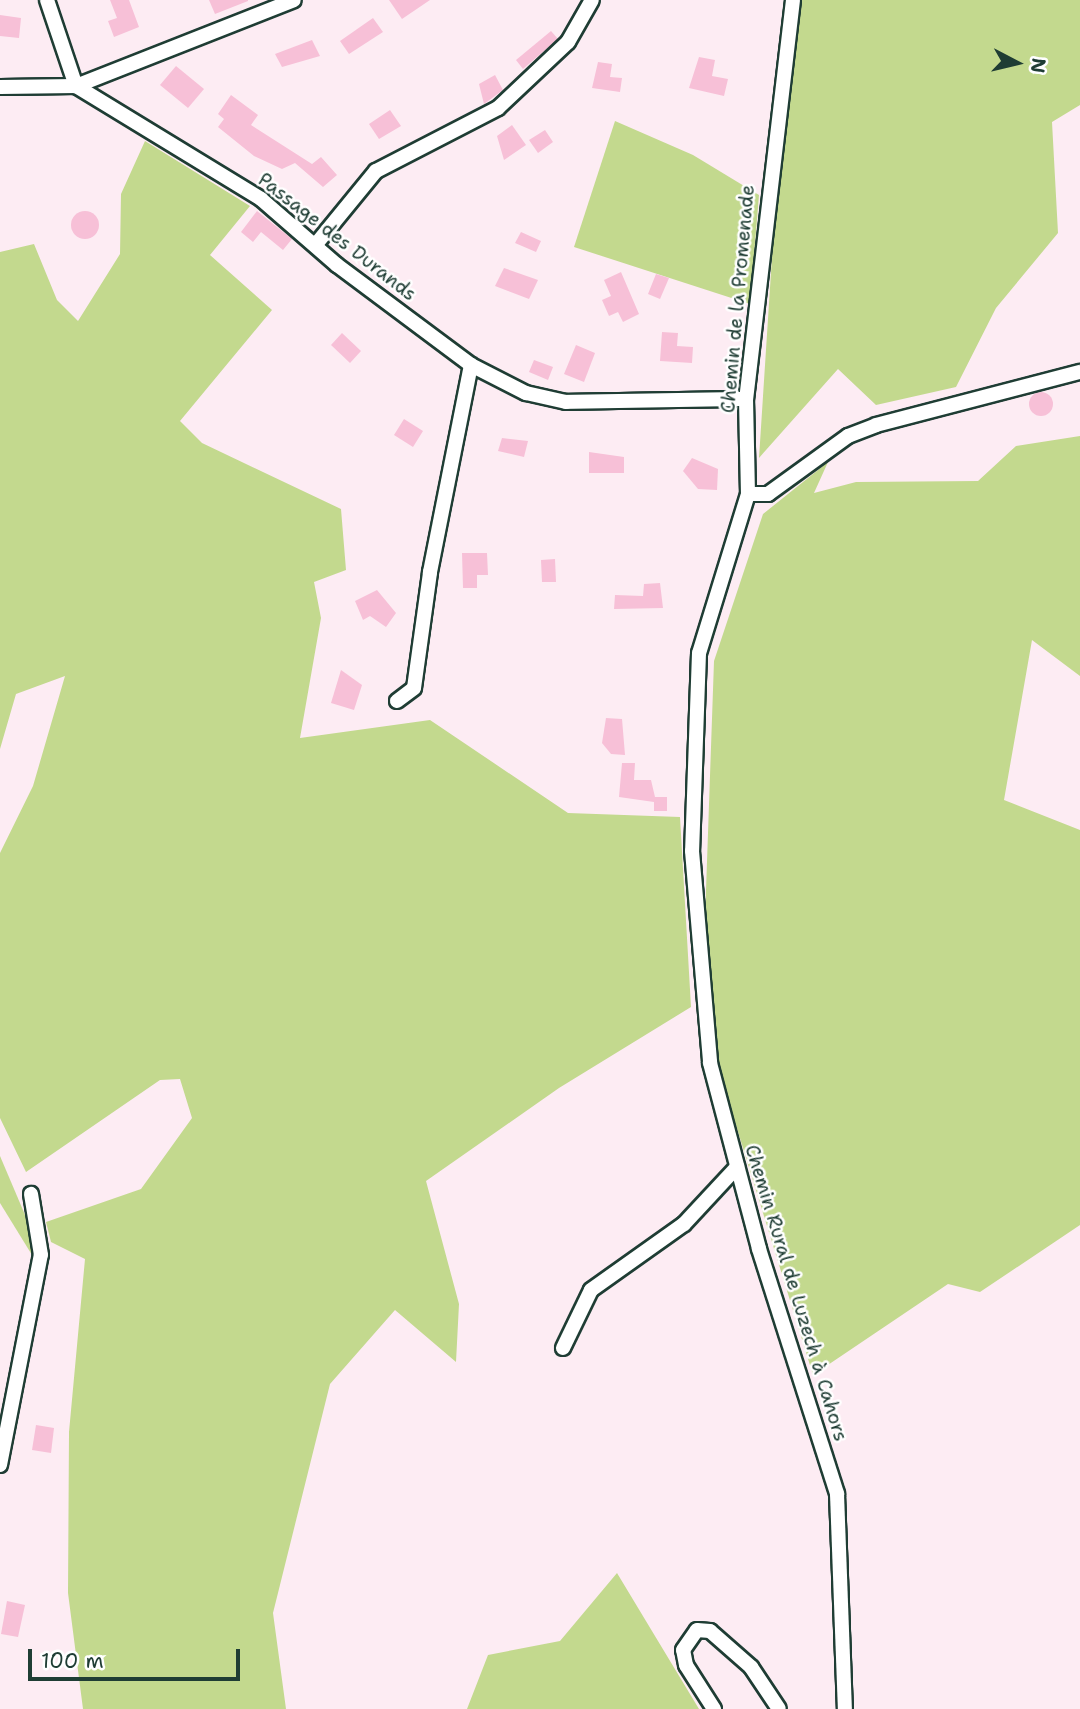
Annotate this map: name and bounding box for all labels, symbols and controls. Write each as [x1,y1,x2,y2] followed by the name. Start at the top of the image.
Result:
[982,28,1052,98] north arrow
[1025,57,1052,75] text: N
[253,168,421,306] street label: Passage des Durands
[717,184,759,414] street label: Chemin de la Promenade
[740,1142,852,1444] street label: Chemin Rural de Luzech à Cahors
[32,1636,243,1680] scale bar
[41,1647,104,1675] text: 100 m

